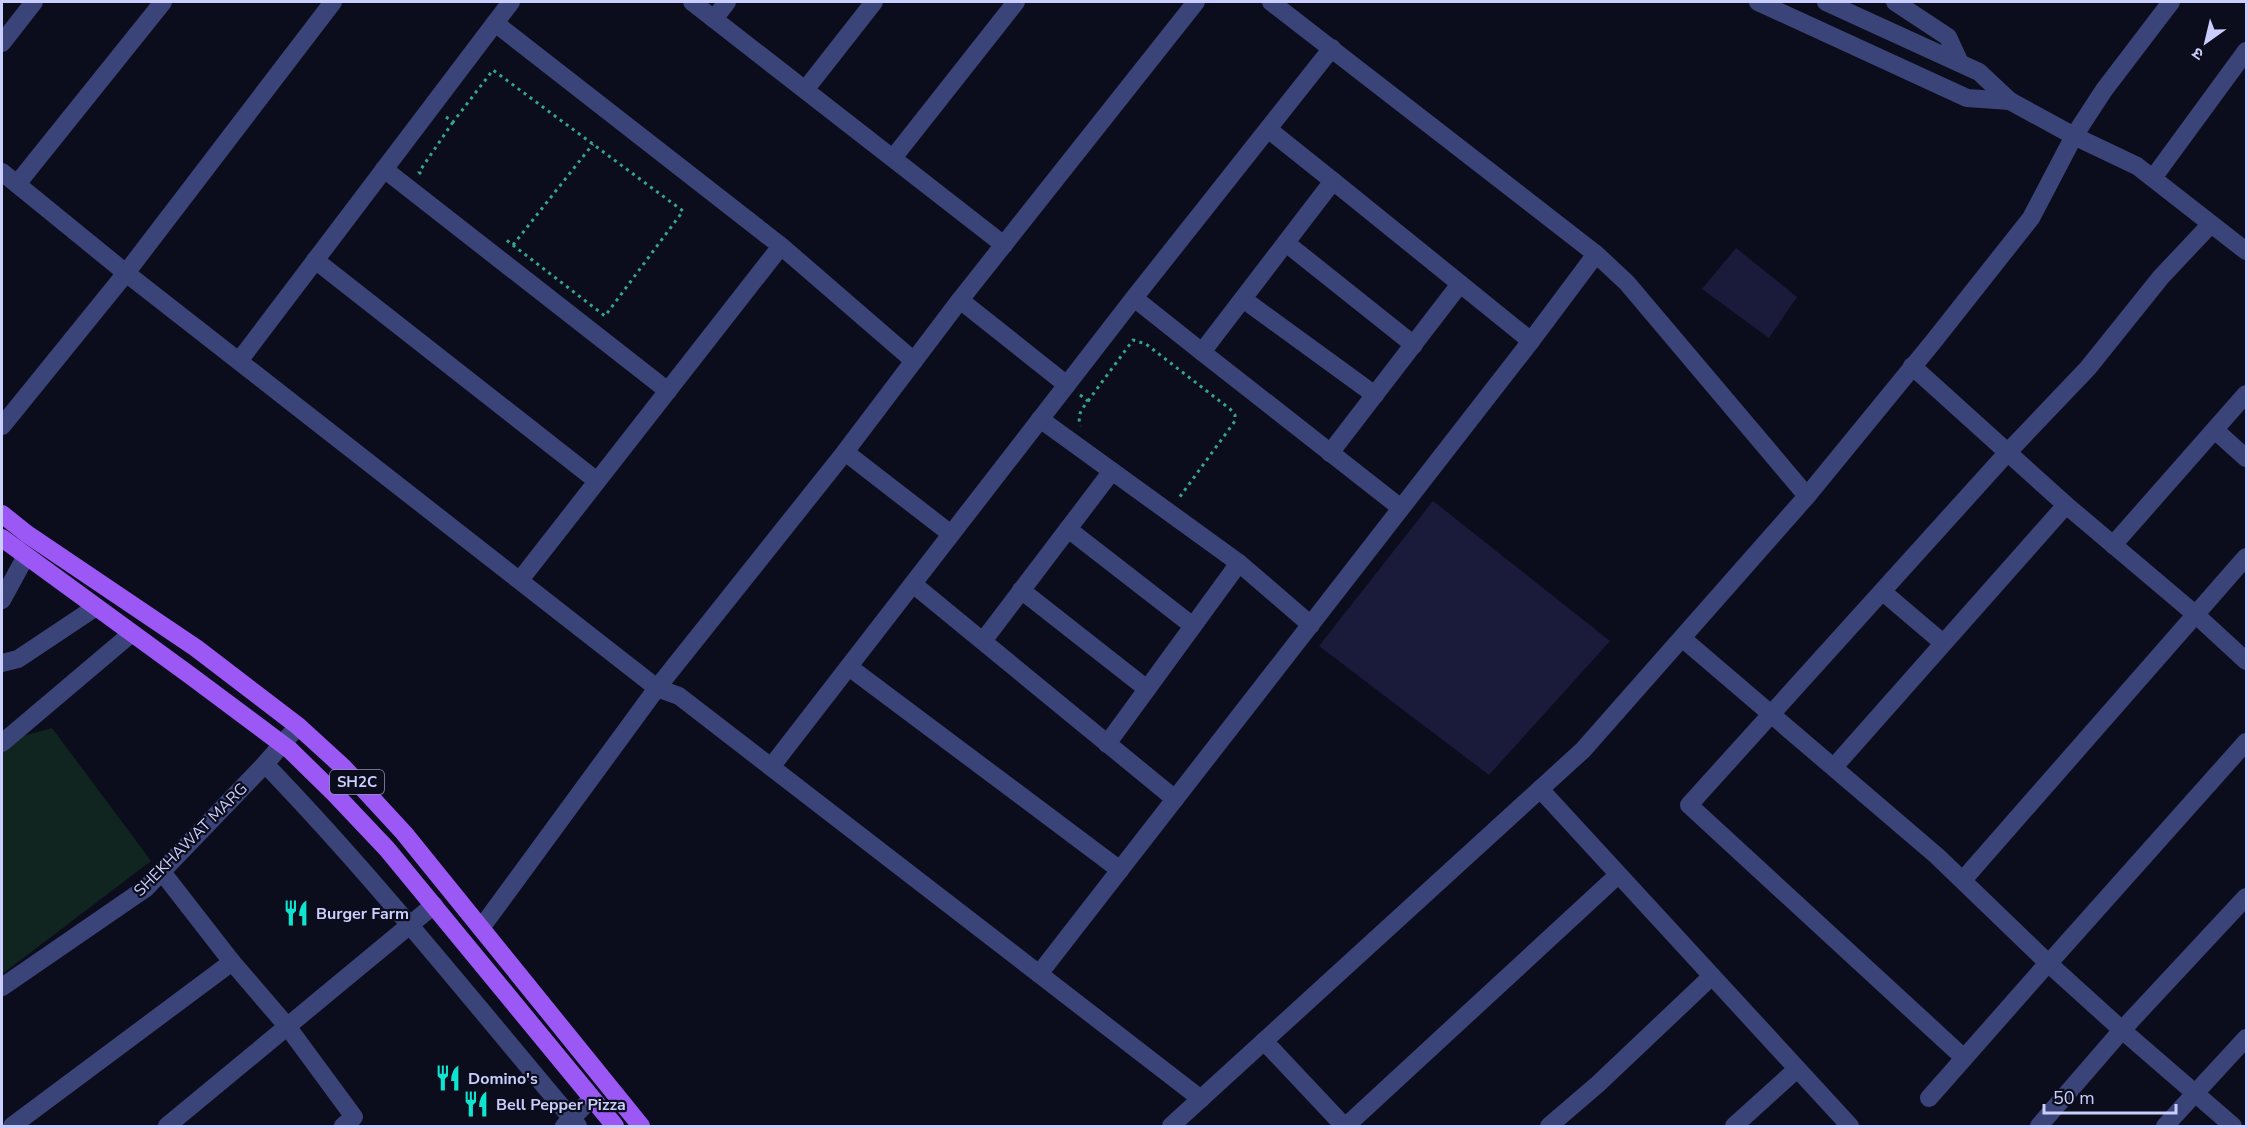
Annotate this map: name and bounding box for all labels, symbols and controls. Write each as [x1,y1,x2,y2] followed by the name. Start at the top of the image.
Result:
[2176,12,2236,72] north arrow
[2188,42,2208,65] text: उ
[330,770,384,794] road number: SH2C
[129,778,253,902] street label: SHEKHAWAT MARG
[281,898,311,928] restaurant icon: Burger Farm
[316,903,409,925] place label: Burger Farm
[433,1063,463,1093] restaurant icon: Domino's
[468,1068,538,1090] place label: Domino's
[2044,1077,2176,1115] scale bar
[2053,1086,2095,1110] text: 50 m
[461,1089,491,1119] restaurant icon: Bell Pepper Pizza
[496,1094,626,1116] place label: Bell Pepper Pizza

